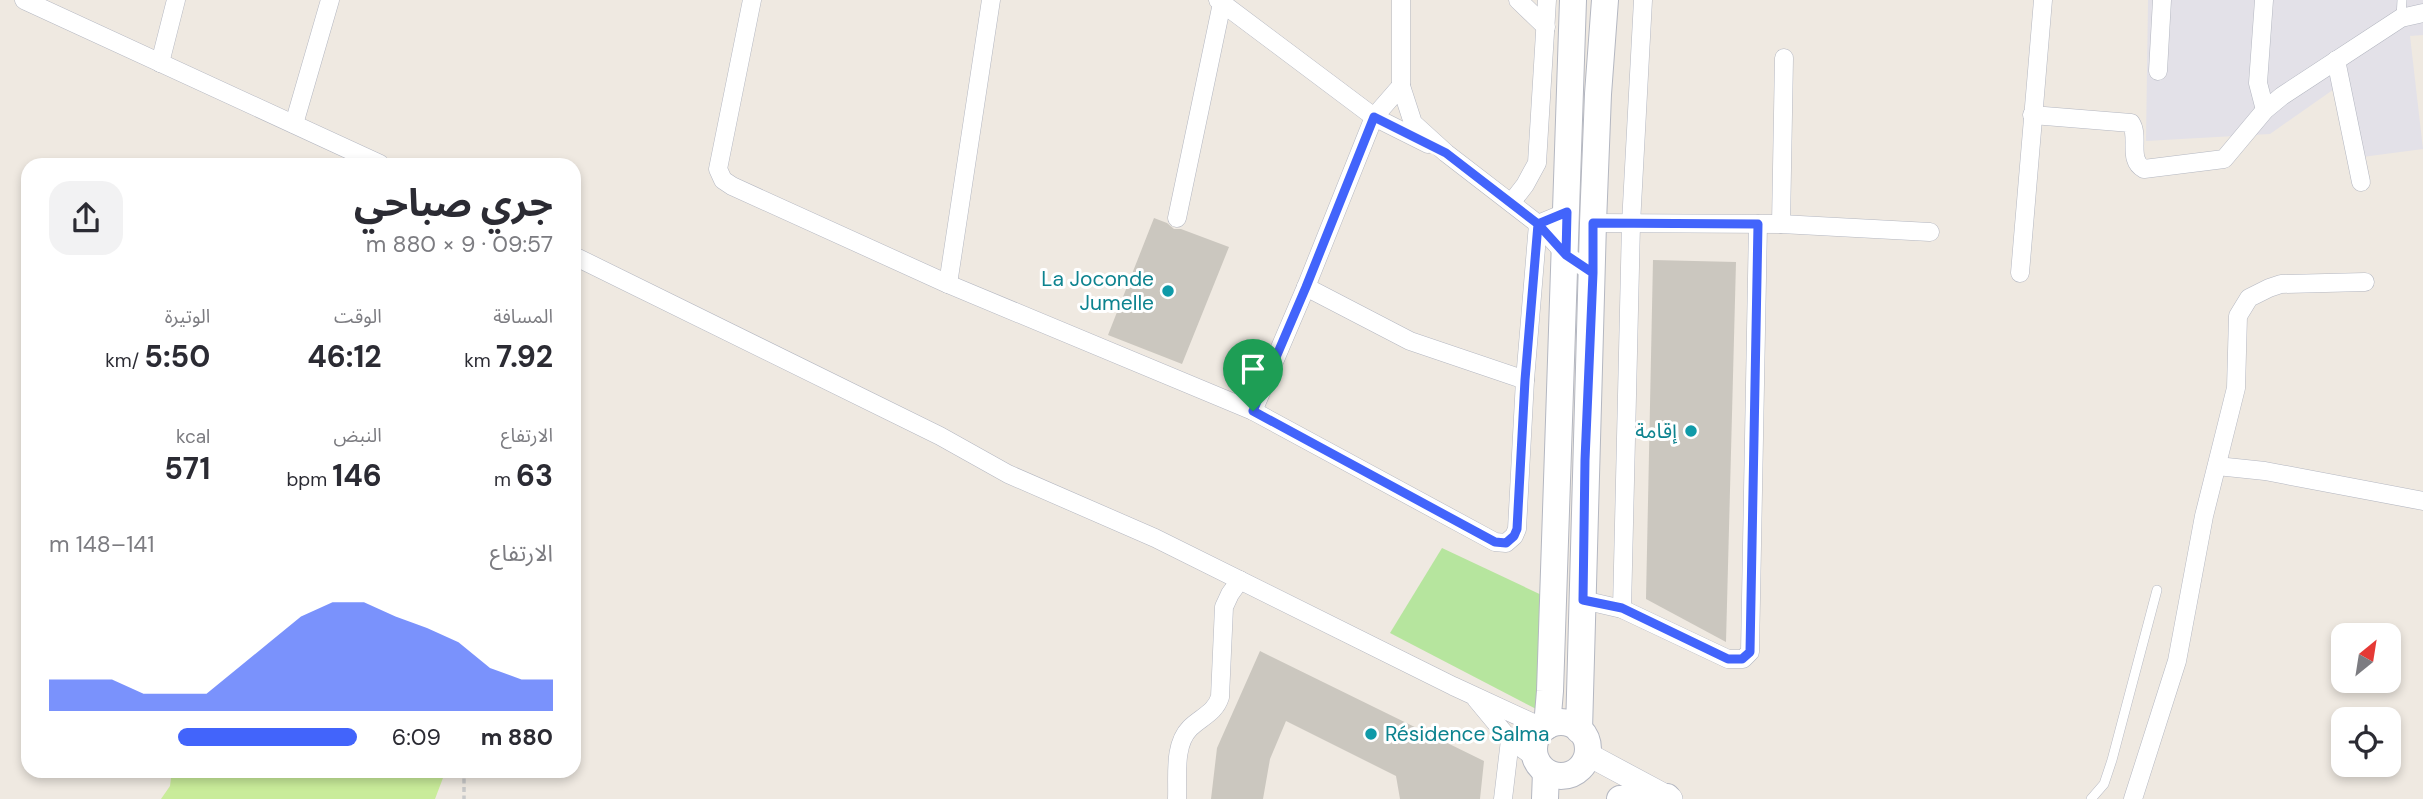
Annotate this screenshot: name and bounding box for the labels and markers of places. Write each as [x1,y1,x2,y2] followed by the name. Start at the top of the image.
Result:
[1041,265,1154,317] place label: La Joconde Jumelle
[1160,283,1176,299] marker: La Joconde Jumelle
[1223,339,1283,411] pin
[1635,417,1678,445] place label: إقامة
[1683,423,1699,439] marker: إقامة
[1385,720,1549,748] place label: Résidence Salma
[1363,726,1379,742] marker: Résidence Salma

